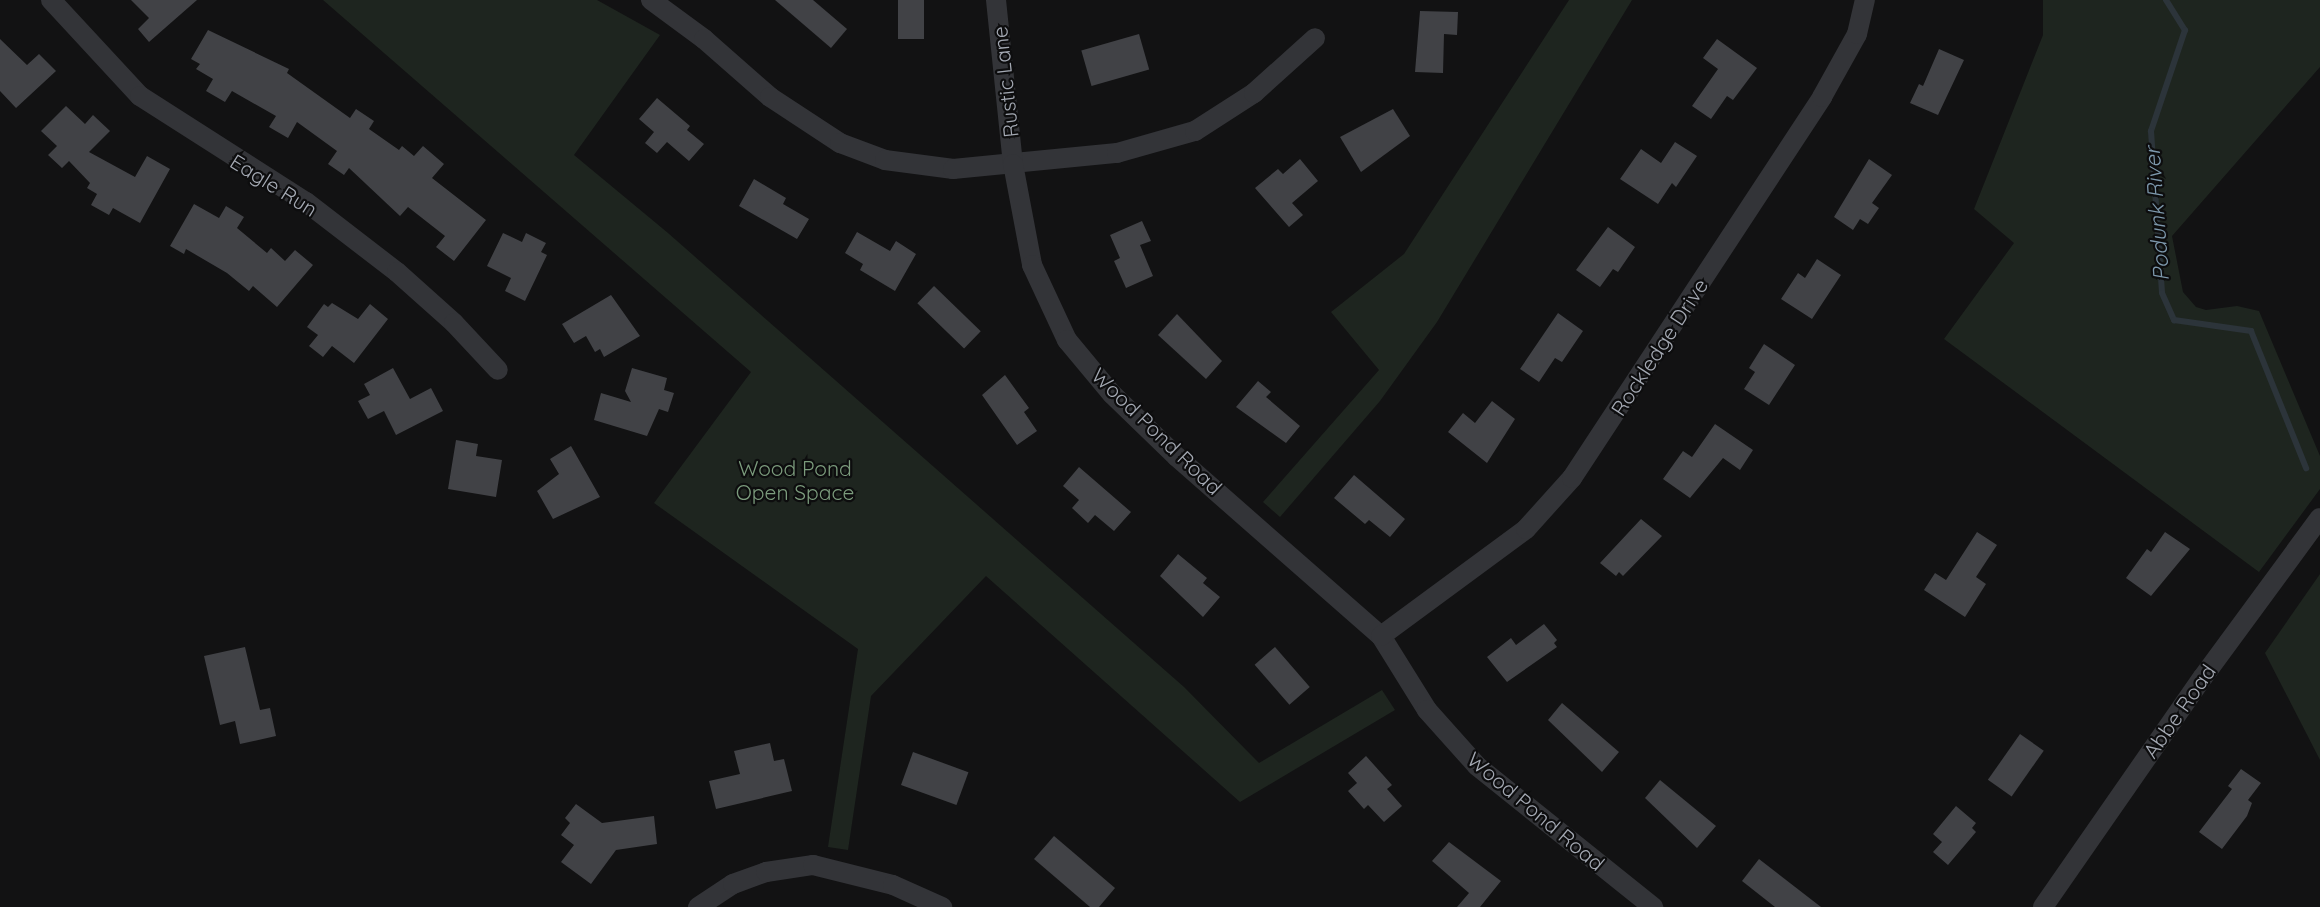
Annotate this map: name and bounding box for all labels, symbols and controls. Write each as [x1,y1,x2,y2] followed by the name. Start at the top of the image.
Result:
[987,25,1023,139] street label: Rustic Lane
[2139,146,2175,282] water label: Podunk River
[226,148,322,222] street label: Eagle Run
[1605,274,1713,420] street label: Rockledge Drive
[1087,362,1227,500] street label: Wood Pond Road
[736,455,854,505] park label: Wood Pond Open Space
[2137,659,2221,763] street label: Abbe Road
[1462,746,1610,876] street label: Wood Pond Road

